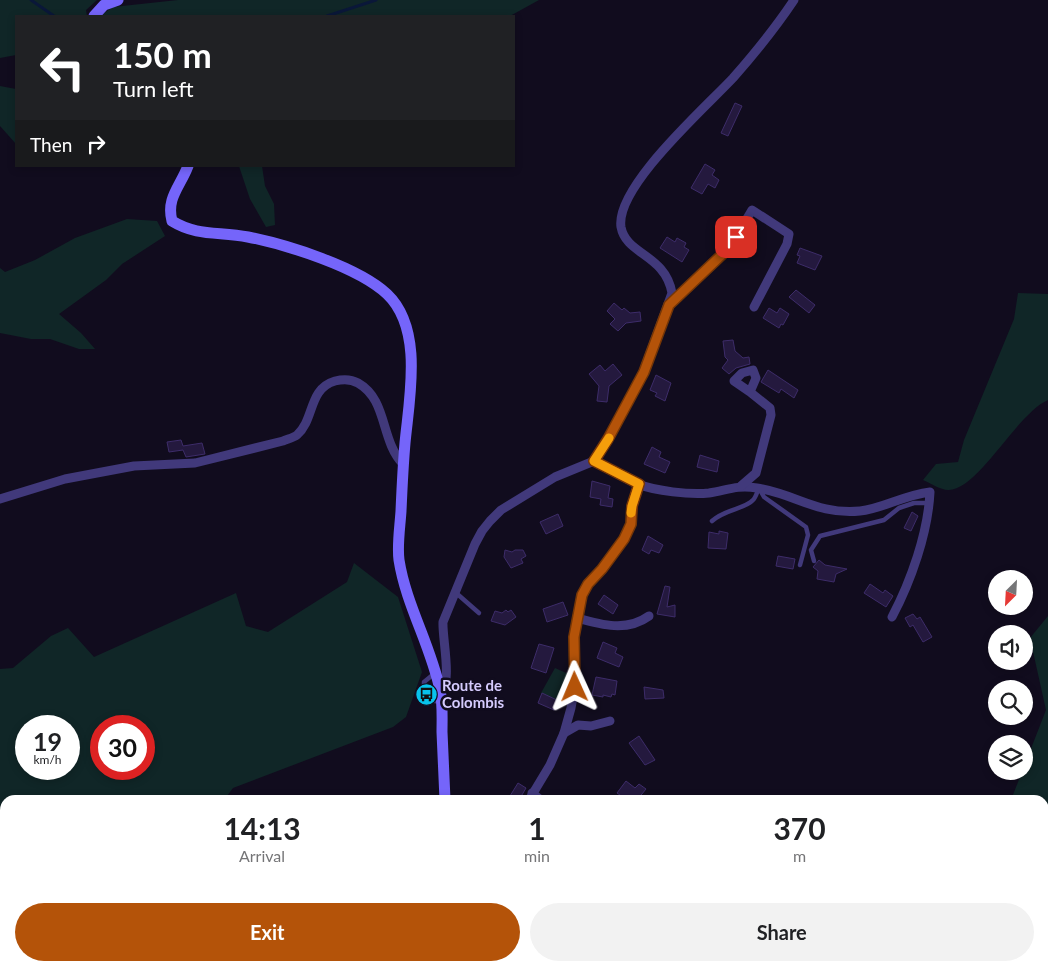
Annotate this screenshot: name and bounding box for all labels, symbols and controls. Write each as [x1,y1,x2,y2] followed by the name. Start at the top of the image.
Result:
[113,33,212,75] text: 150 m
[30,35,95,100] icon: left
[113,75,194,102] text: Turn left
[82,130,110,158] icon: right
[30,133,72,156] text: Then
[715,216,757,258] pin
[722,223,750,251] icon: arrive
[988,570,1032,615] north arrow
[988,570,1033,780] map controls
[988,625,1033,670] button: sound
[548,660,600,712] position arrow
[442,676,505,711] place label: Route de Colombis
[988,680,1033,725] button: search
[414,683,438,707] bus stop icon: Route de Colombis
[90,715,155,780] speed limit sign: 30
[33,726,62,756] text: 19
[988,735,1033,780] button: layers
[33,752,62,767] text: km/h
[223,810,301,846] text: 14:13
[528,810,546,846] text: 1
[773,810,826,846] text: 370
[239,846,285,865] text: Arrival
[524,846,550,865] text: min
[793,846,806,865] text: m
[15,903,520,961] button: Exit
[530,903,1034,961] button: Share

